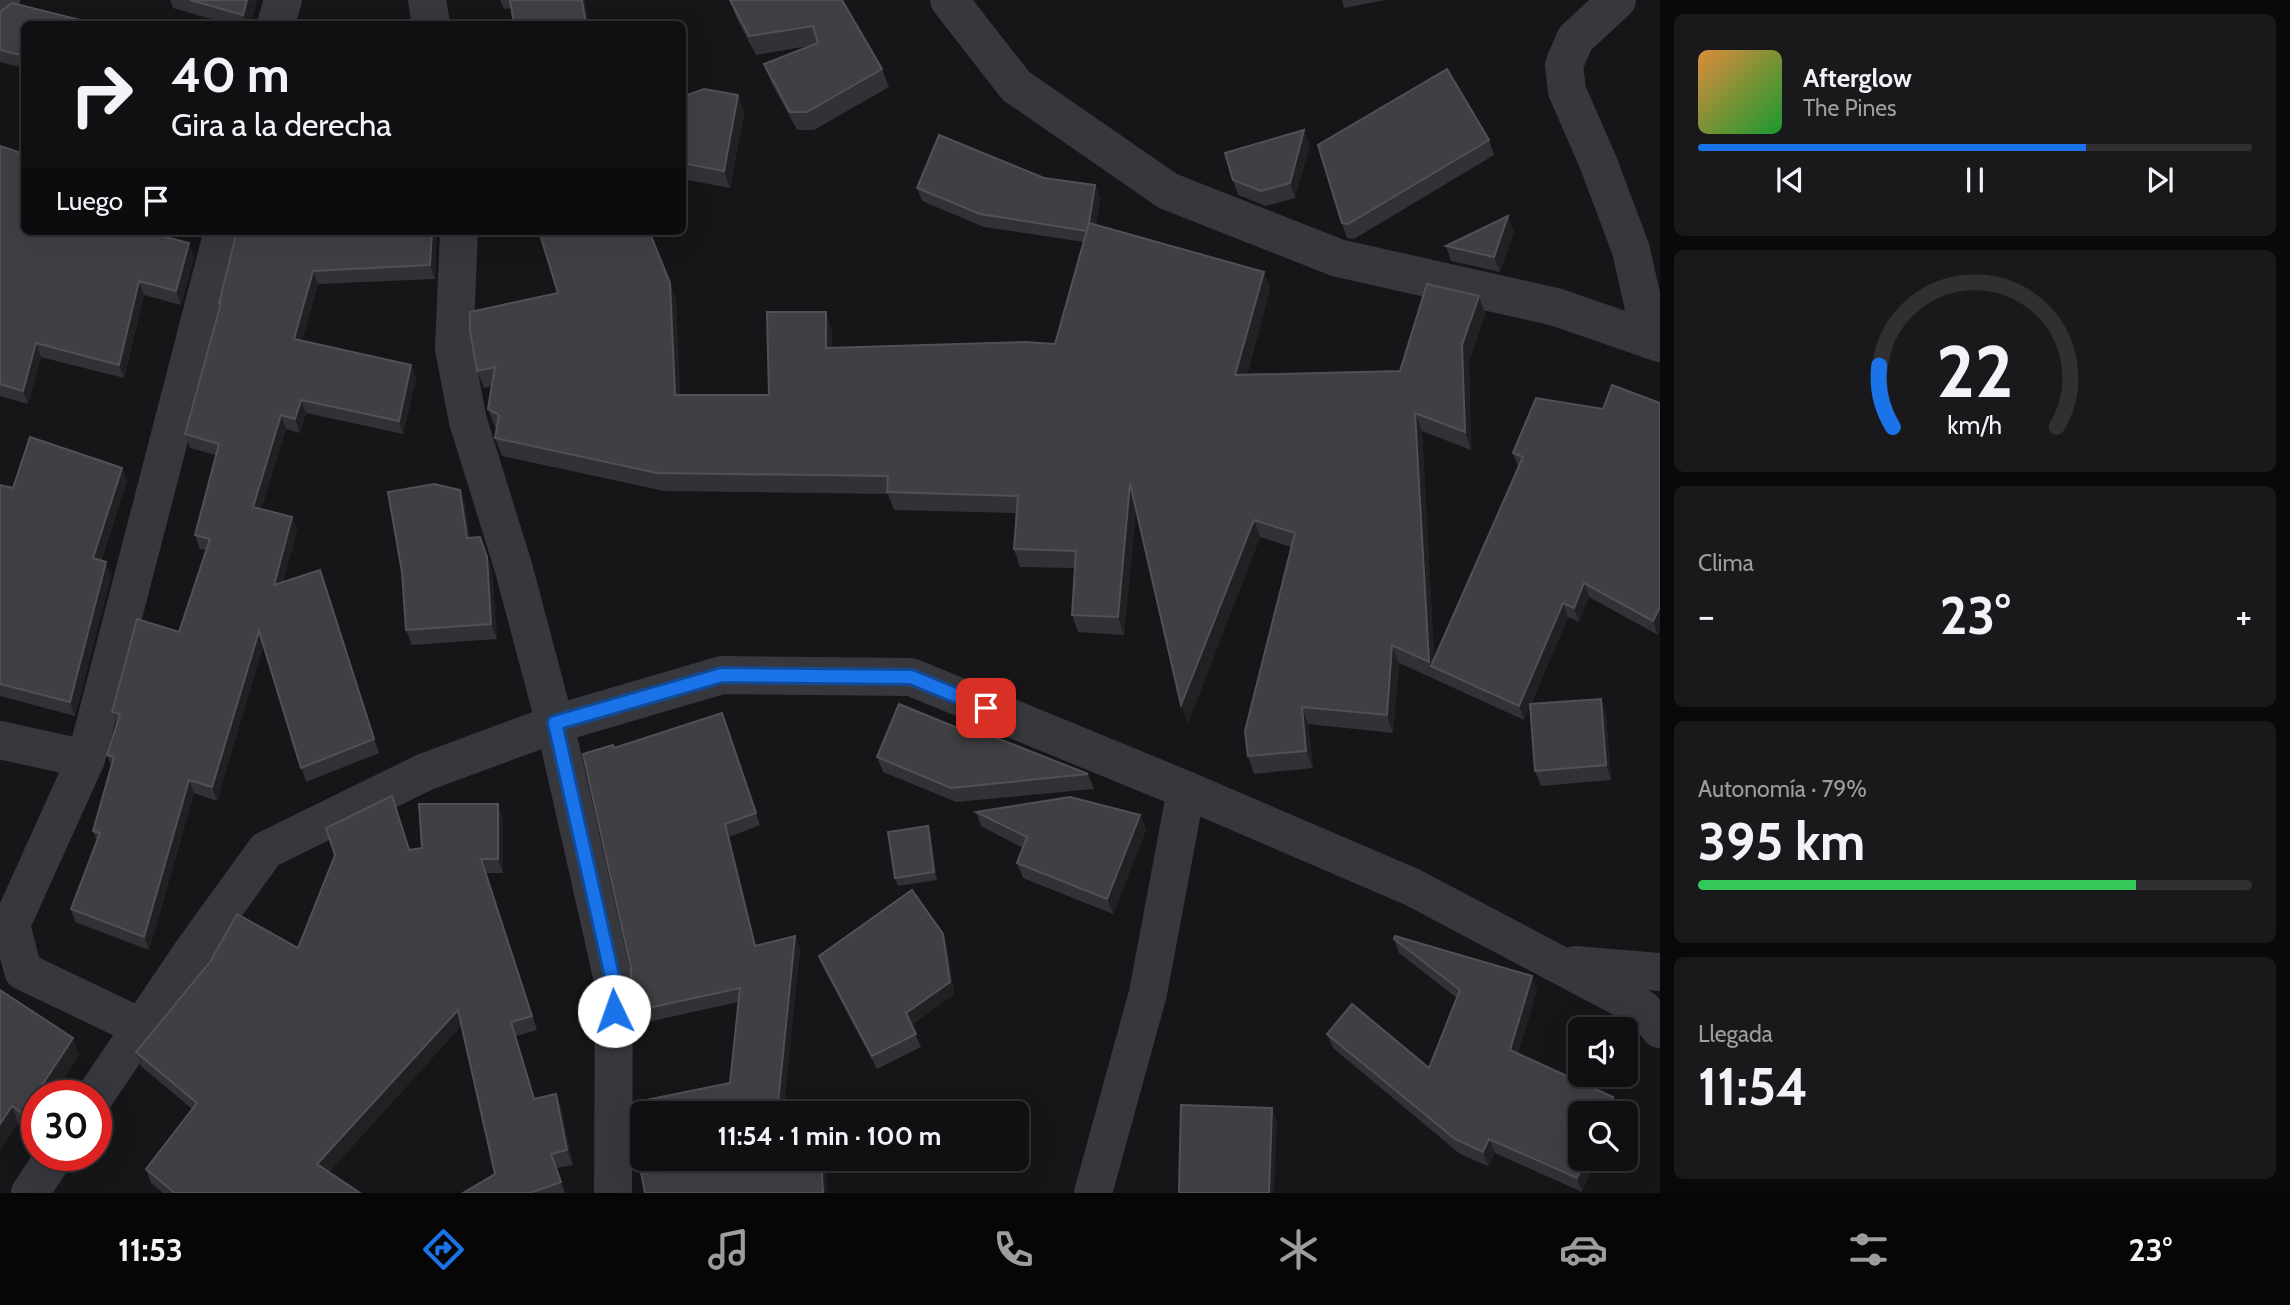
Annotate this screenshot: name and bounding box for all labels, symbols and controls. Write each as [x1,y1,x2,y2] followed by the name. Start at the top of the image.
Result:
[171,45,290,104] text: 40 m
[56,49,147,140] icon: right
[1803,62,1912,94] text: Afterglow
[1803,94,1897,122] text: The Pines
[171,105,392,144] text: Gira a la derecha
[1771,161,1809,199] icon: previous
[1956,161,1994,199] icon: pause
[2141,161,2179,199] icon: next
[137,182,175,220] icon: arrive
[56,185,123,217] text: Luego
[1936,327,2014,415] text: 22
[1948,409,2002,439] text: km/h
[1698,549,1754,577] text: Clima
[1940,584,2010,647] text: 23°
[1698,592,1715,639] text: −
[2235,592,2252,639] text: +
[956,678,1016,738] pin
[967,689,1005,727] icon: arrive
[1698,775,1867,803] text: Autonomía · 79%
[1698,810,1865,873] text: 395 km
[577,974,651,1048] position arrow
[1568,1017,1638,1171] map controls
[1568,1017,1638,1087] button: sound
[1698,1020,1773,1048] text: Llegada
[1698,1055,1808,1118] text: 11:54
[21,1080,112,1171] speed limit sign: 30
[1568,1101,1638,1171] button: search
[718,1120,941,1152] text: 11:54 · 1 min · 100 m
[419,1225,468,1274] icon: directions
[704,1225,753,1274] icon: music
[989,1225,1038,1274] icon: phone
[1274,1225,1323,1274] icon: climate
[1559,1225,1608,1274] icon: car
[1844,1225,1893,1274] icon: filters
[118,1230,183,1269] text: 11:53
[2129,1230,2172,1269] text: 23°

